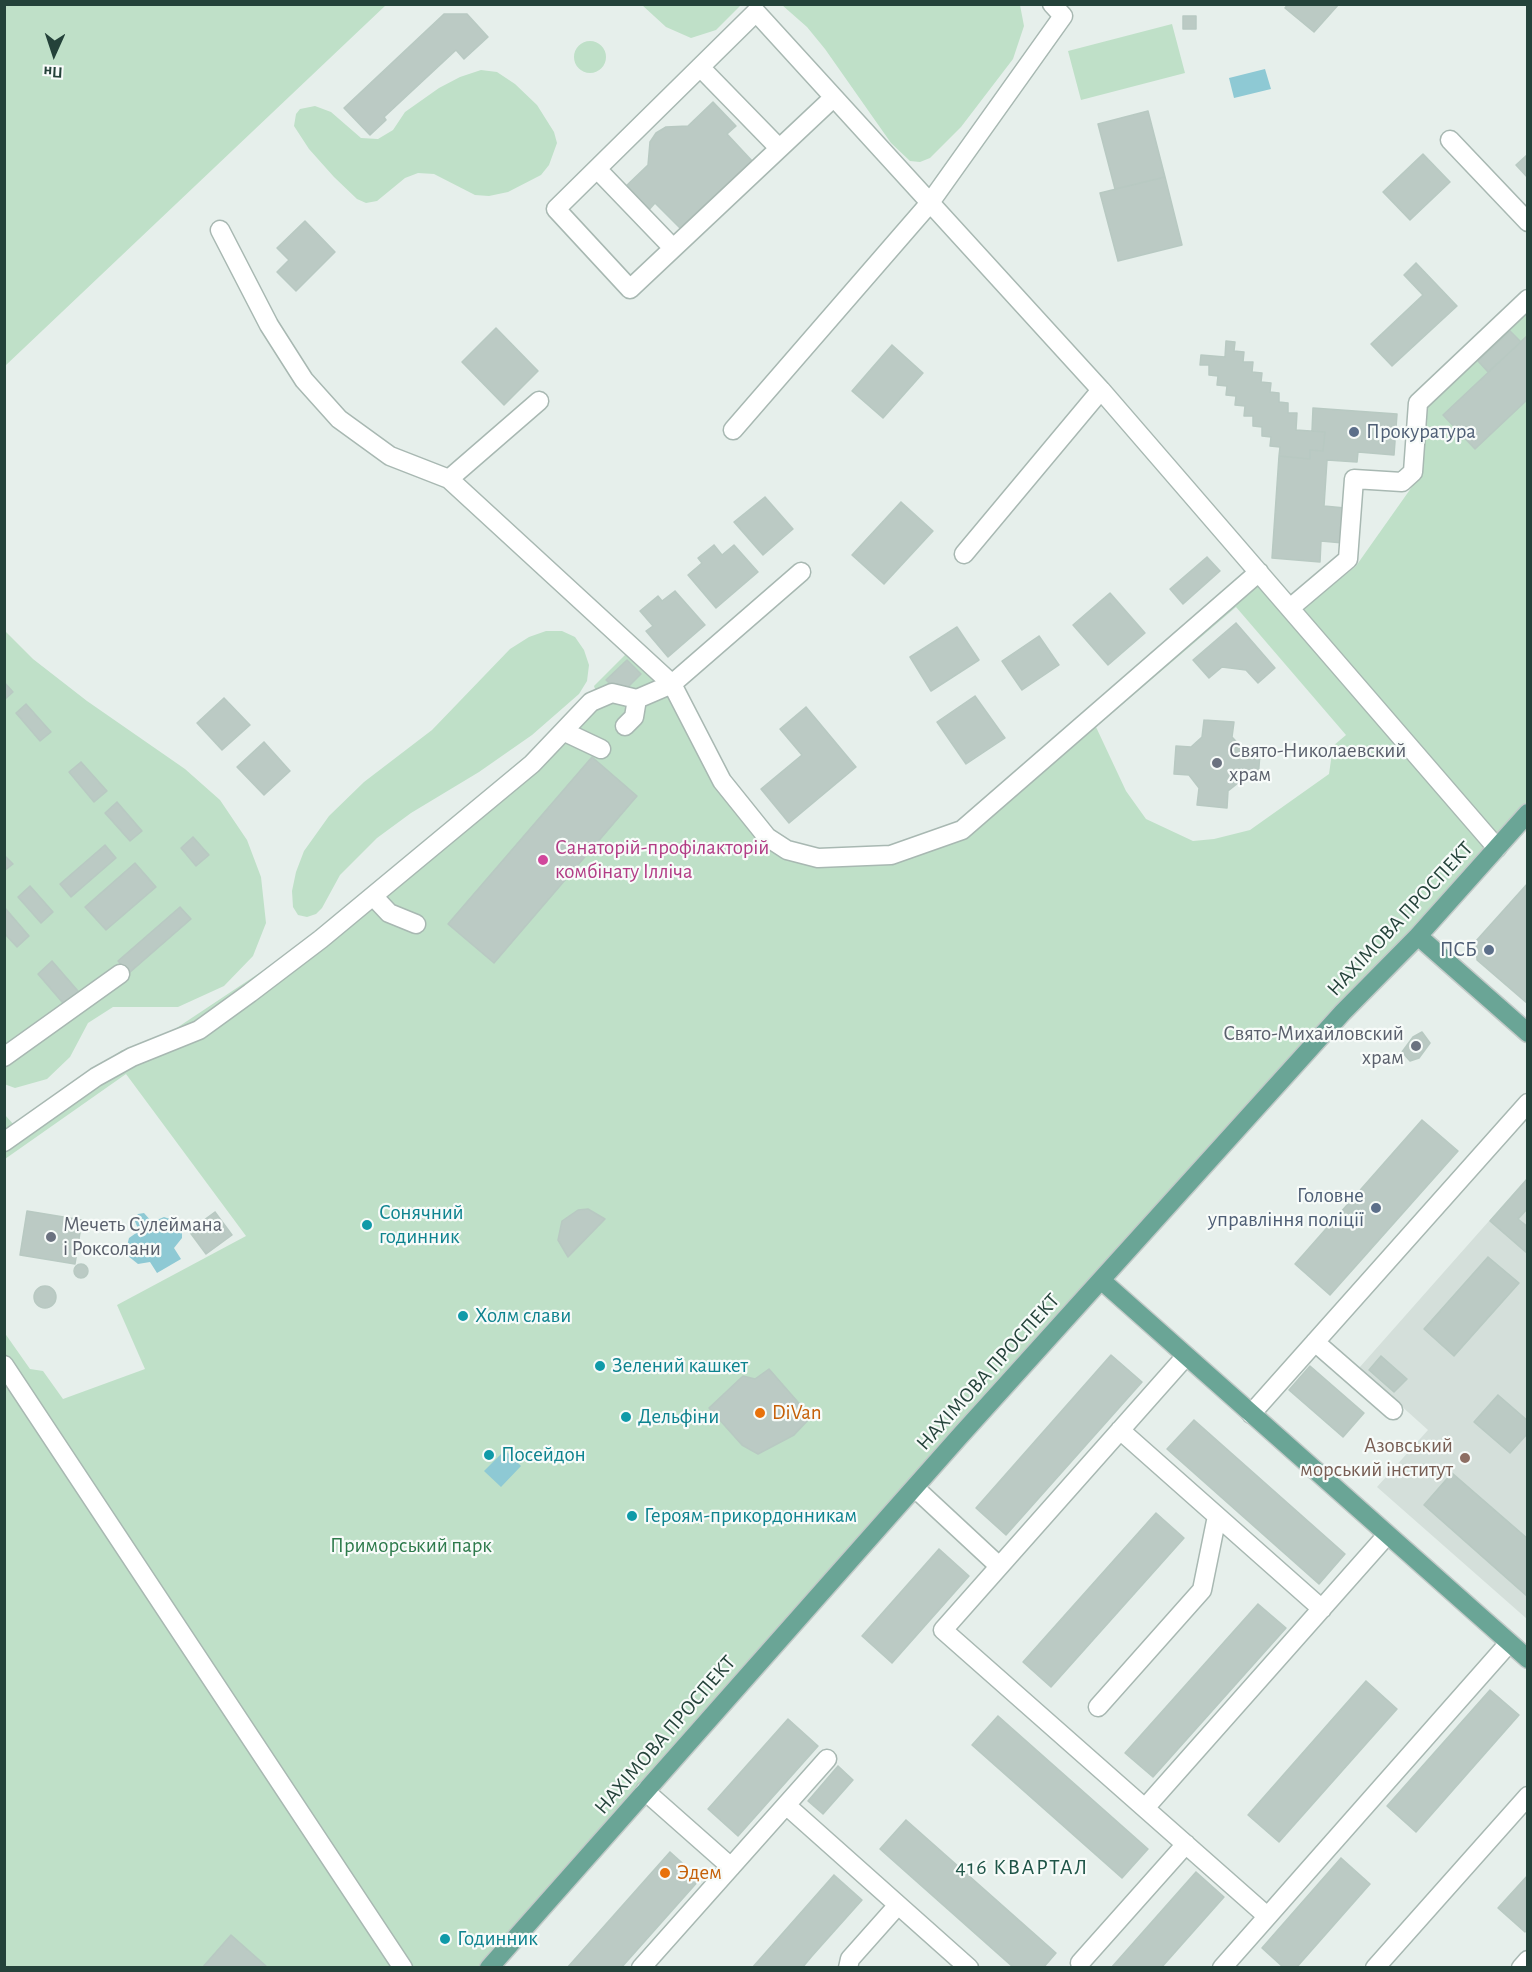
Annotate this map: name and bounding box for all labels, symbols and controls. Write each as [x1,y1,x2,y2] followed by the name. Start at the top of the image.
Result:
[24,24,84,84] north arrow
[43,63,63,80] text: Пн
[1366,419,1476,445] place label: Прокуратура
[1347,425,1361,439] marker: Прокуратура
[1229,738,1406,788] place label: Свято-Николаевский храм
[1210,756,1224,770] marker: Свято-Николаевский храм
[555,835,769,885] place label: Санаторій-профілакторій комбінату Ілліча
[1322,836,1478,1002] street label: НАХІМОВА ПРОСПЕКТ
[536,853,550,867] marker: Санаторій-профілакторій комбінату Ілліча
[1440,937,1477,963] place label: ПСБ
[1482,943,1496,957] marker: ПСБ
[1223,1021,1404,1071] place label: Свято-Михайловский храм
[1409,1039,1423,1053] marker: Свято-Михайловский храм
[1208,1183,1364,1233] place label: Головне управління поліції
[379,1200,464,1250] place label: Сонячний годинник
[1369,1201,1383,1215] marker: Головне управління поліції
[63,1212,222,1262] place label: Мечеть Сулеймана і Роксолани
[360,1218,374,1232] marker: Сонячний годинник
[44,1230,58,1244] marker: Мечеть Сулеймана і Роксолани
[911,1288,1065,1456] street label: НАХІМОВА ПРОСПЕКТ
[475,1303,571,1329] place label: Холм слави
[456,1309,470,1323] marker: Холм слави
[612,1353,748,1379] place label: Зелений кашкет
[593,1359,607,1373] marker: Зелений кашкет
[772,1400,822,1426] place label: DiVan
[638,1404,719,1430] place label: Дельфіни
[753,1406,767,1420] marker: DiVan
[619,1410,633,1424] marker: Дельфіни
[1300,1433,1453,1483] place label: Азовський морський інститут
[501,1442,586,1468] place label: Посейдон
[482,1448,496,1462] marker: Посейдон
[1458,1451,1472,1465] marker: Азовський морський інститут
[644,1503,857,1529] place label: Героям-прикордонникам
[625,1509,639,1523] marker: Героям-прикордонникам
[330,1533,492,1559] park label: Приморський парк
[589,1650,741,1820] street label: НАХІМОВА ПРОСПЕКТ
[955,1854,1089,1880] district label: 416 КВАРТАЛ
[677,1860,722,1886] place label: Эдем
[658,1866,672,1880] marker: Эдем
[457,1926,538,1952] place label: Годинник
[438,1932,452,1946] marker: Годинник

